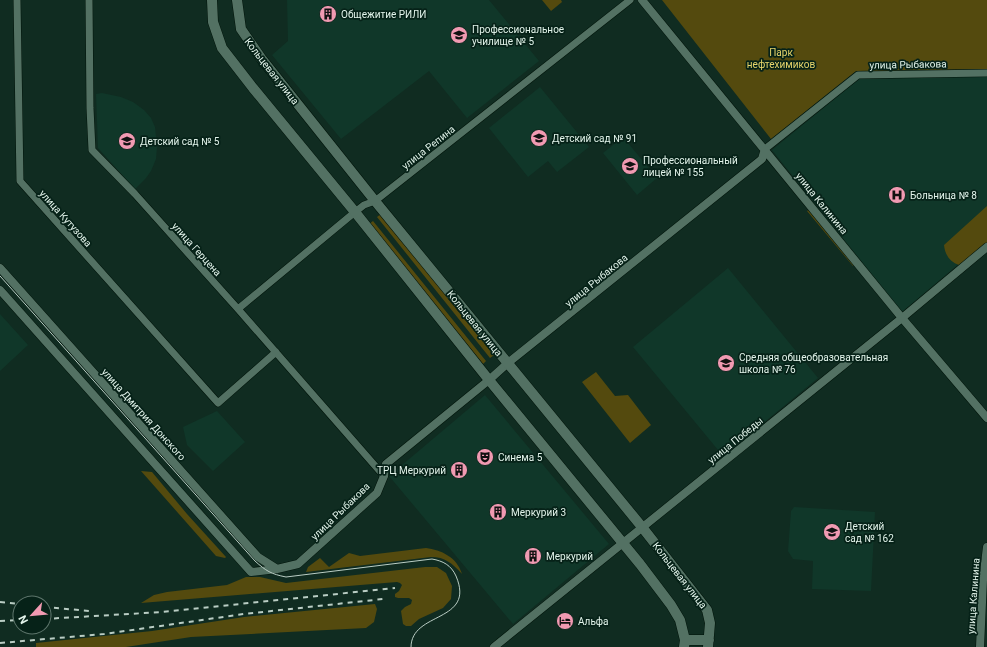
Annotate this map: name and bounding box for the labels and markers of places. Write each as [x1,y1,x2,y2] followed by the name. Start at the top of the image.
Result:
[318,4,338,24] building icon: Общежитие РИЛИ
[341,9,427,20] place label: Общежитие РИЛИ
[472,24,564,47] place label: Профессиональное училище № 5
[449,25,469,45] school or university icon: Профессиональное училище № 5
[529,128,549,148] school or university icon: Детский сад № 91
[117,131,137,151] school or university icon: Детский сад № 5
[552,133,637,144] place label: Детский сад № 91
[140,136,220,147] place label: Детский сад № 5
[643,155,738,178] place label: Профессиональный лицей № 155
[620,156,640,176] school or university icon: Профессиональный лицей № 155
[887,185,907,205] hospital icon: Больница № 8
[910,190,977,201] place label: Больница № 8
[739,352,888,375] place label: Средняя общеобразовательная школа № 76
[716,353,736,373] school or university icon: Средняя общеобразовательная школа № 76
[475,447,495,467] theatre icon: Синема 5
[498,452,543,463] place label: Синема 5
[449,460,469,480] building icon: ТРЦ Меркурий
[377,465,446,476] place label: ТРЦ Меркурий
[488,502,508,522] building icon: Меркурий 3
[511,507,566,518] place label: Меркурий 3
[845,521,894,544] place label: Детский сад № 162
[822,522,842,542] school or university icon: Детский сад № 162
[523,546,543,566] building icon: Меркурий
[546,551,593,562] place label: Меркурий
[555,611,575,631] hotel icon: Альфа
[578,616,609,627] place label: Альфа

